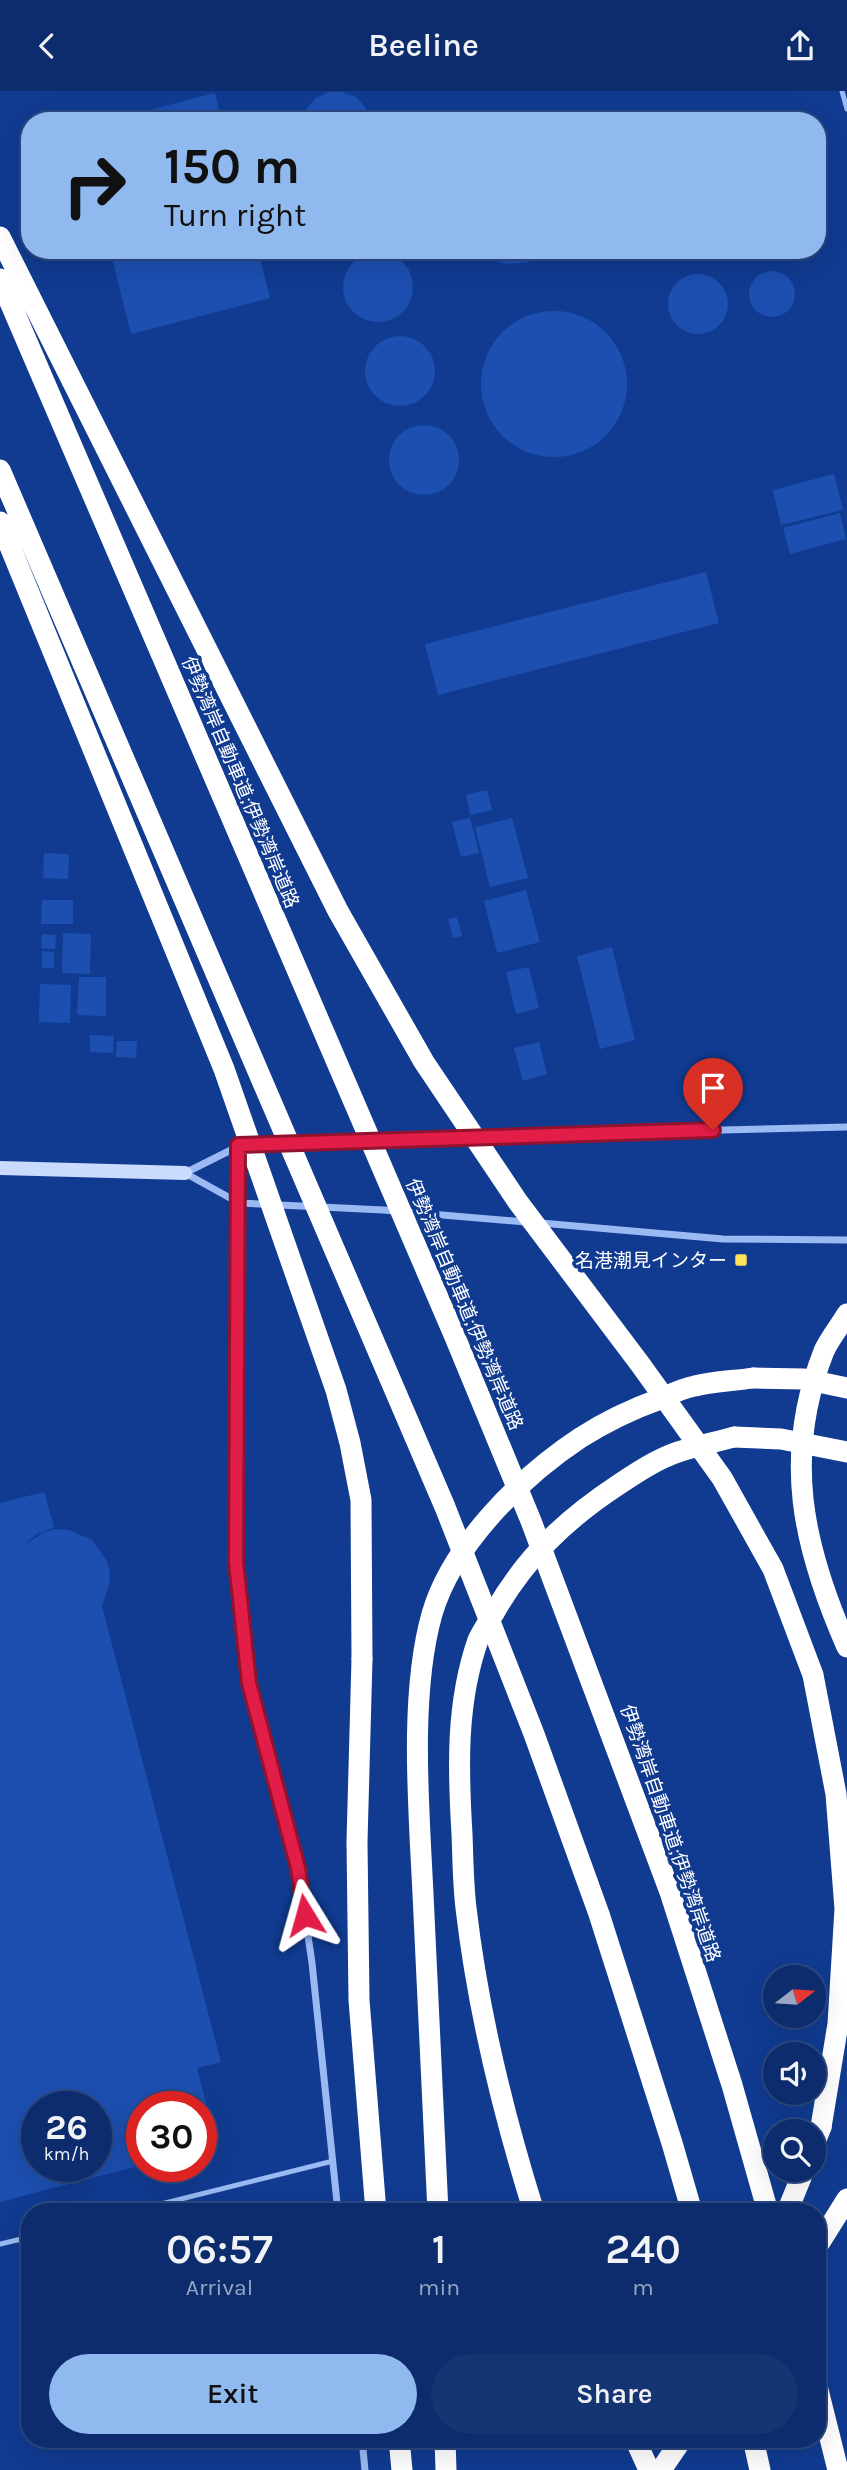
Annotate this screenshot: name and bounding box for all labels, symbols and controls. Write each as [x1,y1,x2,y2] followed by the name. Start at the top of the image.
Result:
[28,27,66,65] icon: back
[368,27,479,64] text: Beeline
[781,27,819,65] icon: share
[164,138,300,195] text: 150 m
[49,140,140,231] icon: right
[164,197,306,234] text: Turn right
[177,653,303,911] street label: 伊勢湾岸自動車道;伊勢湾岸道路
[683,1058,743,1130] pin
[694,1069,732,1107] icon: arrive
[401,1175,527,1433] street label: 伊勢湾岸自動車道;伊勢湾岸道路
[575,1250,727,1272] place label: 名港潮見インター
[733,1252,749,1268] marker: 名港潮見インター
[616,1702,725,1965] street label: 伊勢湾岸自動車道;伊勢湾岸道路
[268,1878,342,1952] position arrow
[763,1965,826,2028] north arrow
[763,1965,826,2182] map controls
[763,2042,826,2105] button: sound
[126,2091,217,2182] speed limit sign: 30
[45,2107,88,2148] text: 26
[763,2119,826,2182] button: search
[44,2143,89,2165] text: km/h
[166,2224,273,2274] text: 06:57
[432,2224,446,2274] text: 1
[605,2224,681,2274] text: 240
[186,2274,253,2301] text: Arrival
[418,2274,460,2301] text: min
[632,2274,654,2301] text: m
[49,2354,417,2434] button: Exit
[431,2354,798,2434] button: Share

